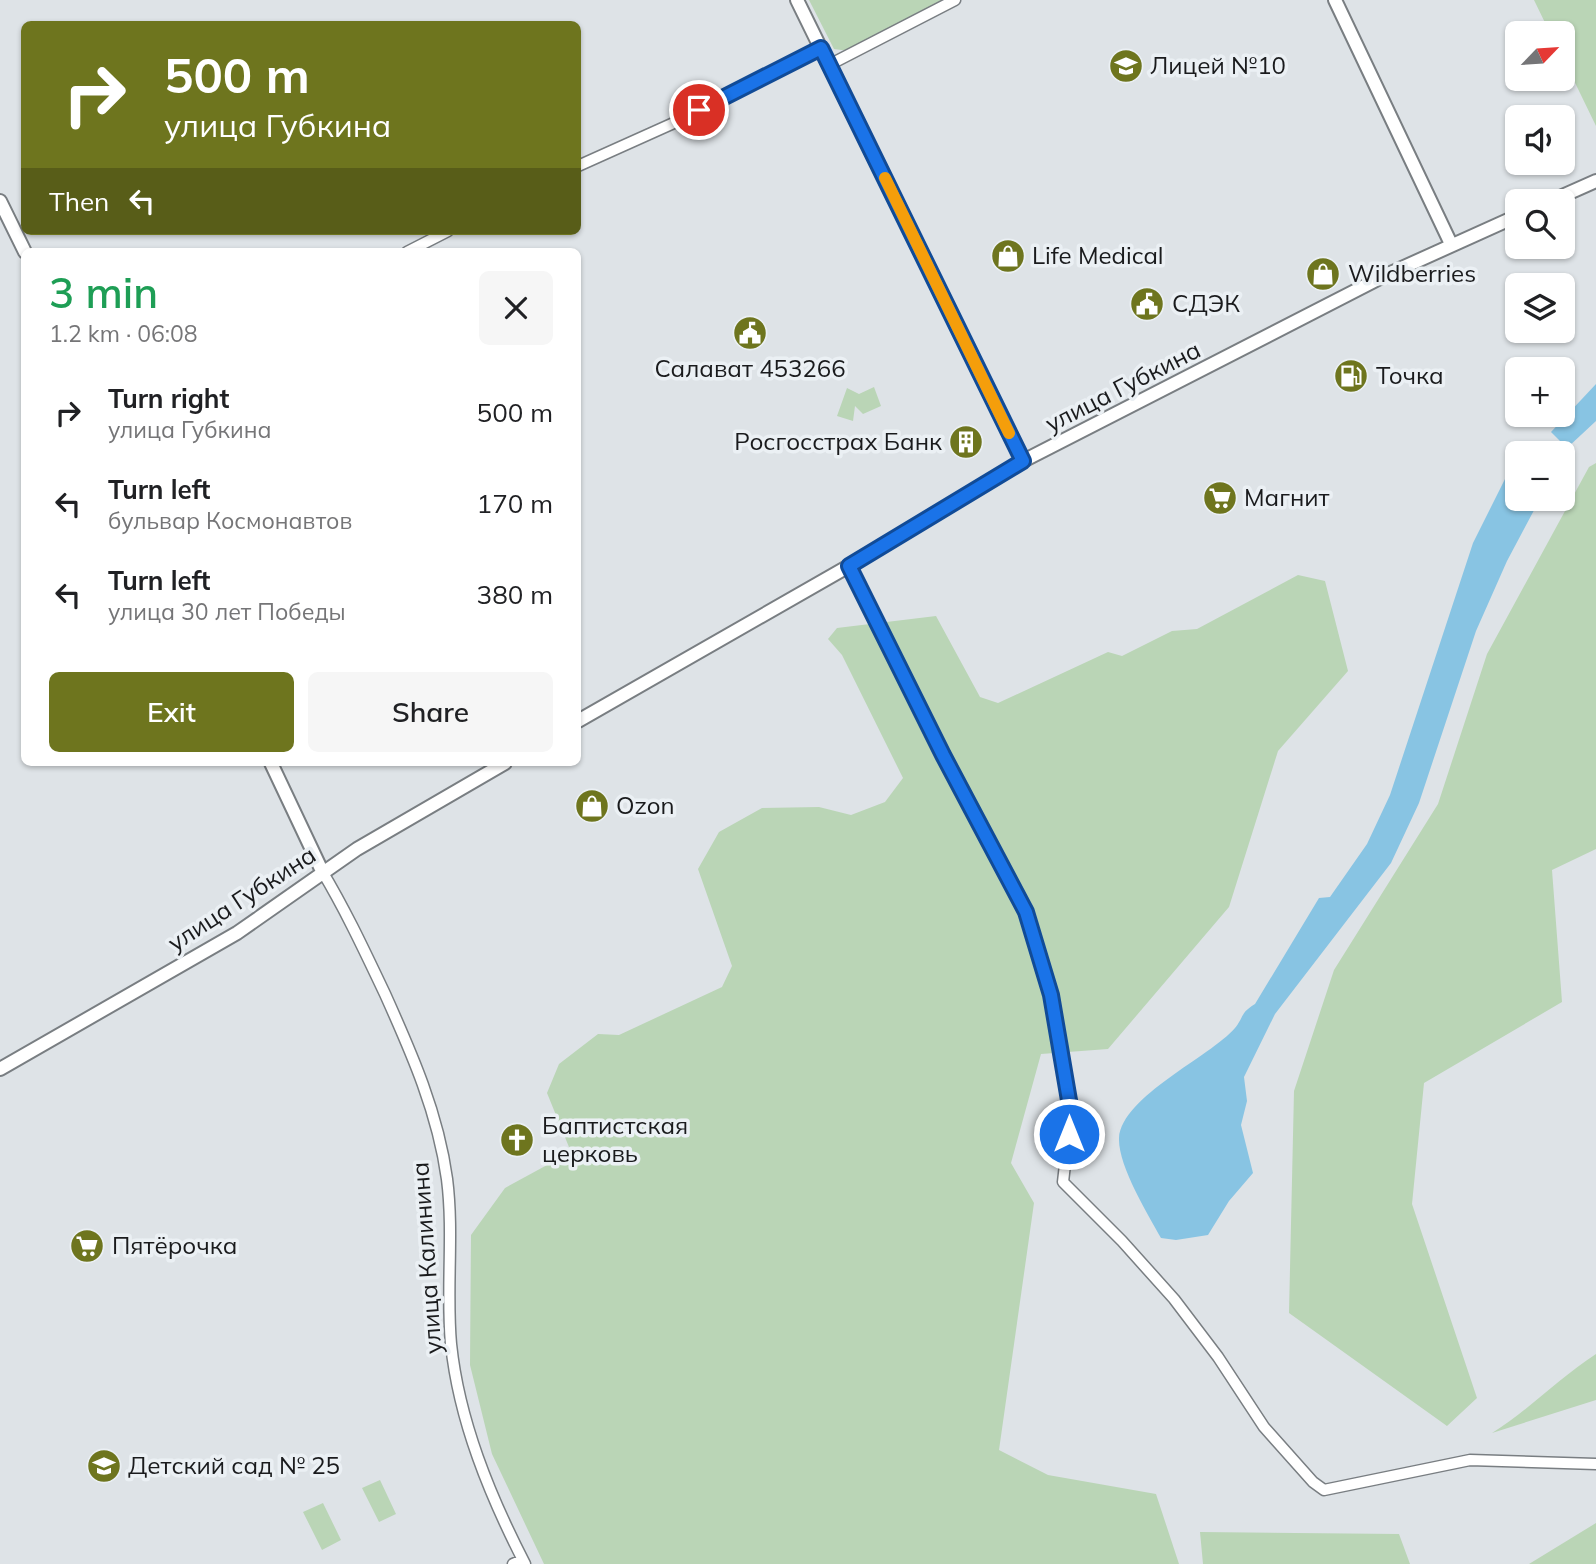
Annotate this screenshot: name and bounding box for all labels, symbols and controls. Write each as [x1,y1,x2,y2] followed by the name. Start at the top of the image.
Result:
[1505,21,1575,91] north arrow
[1505,21,1575,511] map controls
[164,44,310,105] text: 500 m
[1107,47,1145,85] school or university icon: Лицей №10
[49,49,140,140] icon: right
[1150,50,1286,80] place label: Лицей №10
[669,80,729,140] pin
[680,91,718,129] icon: arrive
[164,105,391,145] text: улица Губкина
[1505,105,1575,175] button: sound
[123,182,161,220] icon: left
[49,185,109,218] text: Then
[1505,189,1575,259] button: search
[989,237,1027,275] shop icon: Life Medical
[1032,240,1164,270] place label: Life Medical
[1304,255,1342,293] shop icon: Wildberries
[1348,258,1476,288] place label: Wildberries
[49,266,158,319] text: 3 min
[479,271,553,345] button: close
[1505,273,1575,343] button: layers
[1128,285,1166,323] public building icon: СДЭК
[1172,288,1240,318] place label: СДЭК
[731,314,769,352] public building icon: Салават 453266
[49,319,198,348] text: 1.2 km · 06:08
[1040,334,1205,438] street label: улица Губкина
[654,353,846,383] place label: Салават 453266
[1332,357,1370,395] fuel station icon: Точка
[1505,357,1575,427] button: +
[1376,360,1444,390] place label: Точка
[108,382,229,415] text: Turn right
[49,394,87,432] icon: right
[477,396,553,429] text: 500 m
[108,415,271,444] text: улица Губкина
[947,423,985,461] building icon: Росгосстрах Банк
[734,426,942,456] place label: Росгосстрах Банк
[1505,441,1575,511] button: −
[108,473,210,506] text: Turn left
[1201,479,1239,517] supermarket icon: Магнит
[1244,482,1330,512] place label: Магнит
[49,485,87,523] icon: left
[477,487,553,520] text: 170 m
[108,506,352,535] text: бульвар Космонавтов
[108,564,210,597] text: Turn left
[49,576,87,614] icon: left
[477,578,553,611] text: 380 m
[108,597,346,626] text: улица 30 лет Победы
[49,672,294,752] button: Exit
[308,672,553,752] button: Share
[573,787,611,825] shop icon: Ozon
[616,790,675,820] place label: Ozon
[162,839,321,957] street label: улица Губкина
[1032,1097,1106,1171] position arrow
[542,1110,688,1168] place label: Баптистская церковь
[498,1121,536,1159] church icon: Баптистская церковь
[404,1161,448,1355] street label: улица Калинина
[68,1227,106,1265] supermarket icon: Пятёрочка
[112,1230,237,1260] place label: Пятёрочка
[85,1447,123,1485] school or university icon: Детский сад № 25
[128,1450,340,1480] place label: Детский сад № 25

